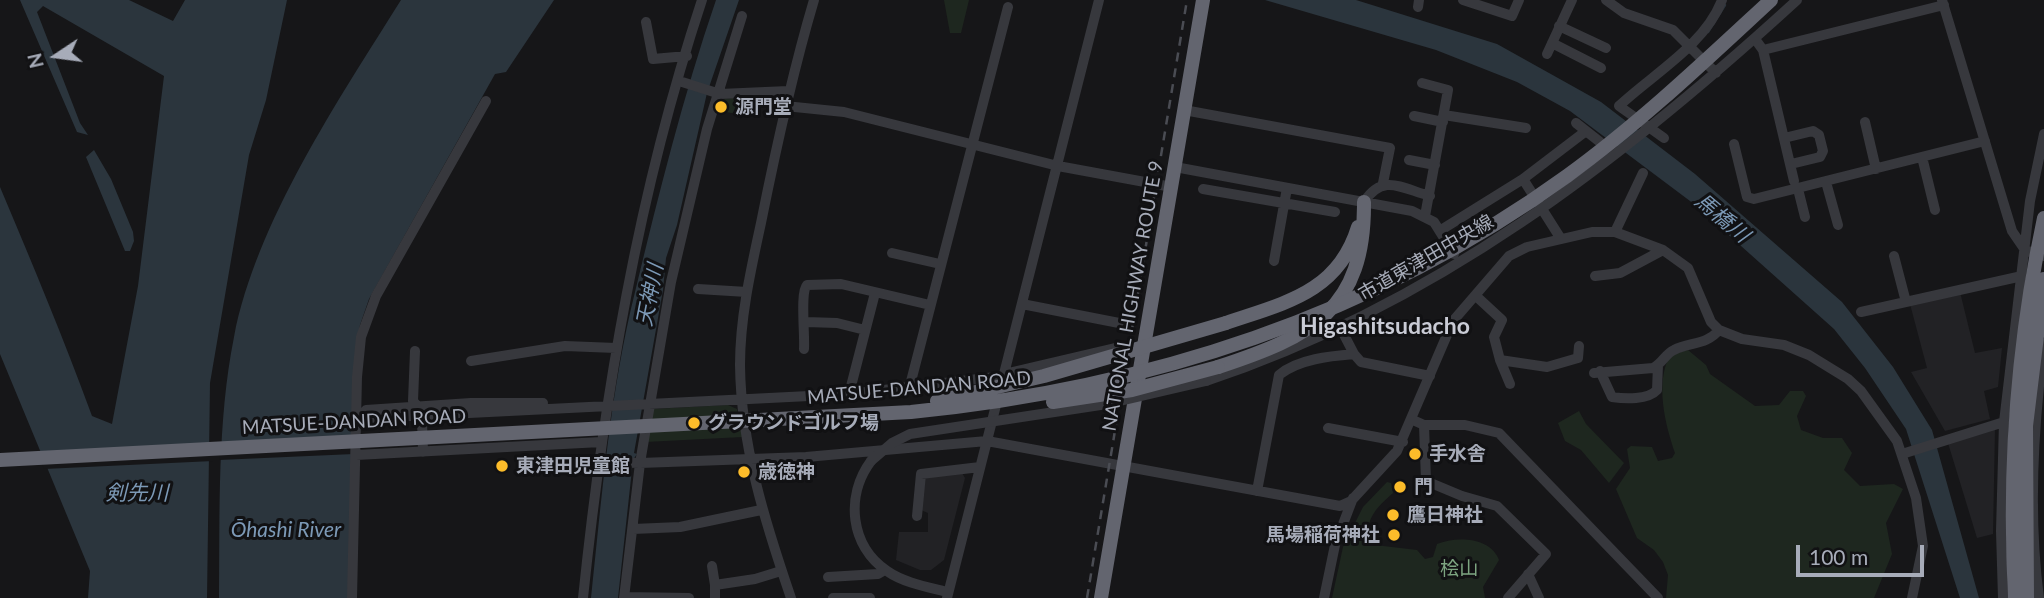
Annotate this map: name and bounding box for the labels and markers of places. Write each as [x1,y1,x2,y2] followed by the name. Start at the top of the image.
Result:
[735,96,792,118] place label: 源門堂
[713,99,729,115] marker: 源門堂
[708,412,879,434] place label: グラウンドゴルフ場
[686,415,702,431] marker: グラウンドゴルフ場
[1429,443,1486,465] place label: 手水舎
[1407,446,1423,462] marker: 手水舎
[516,455,630,477] place label: 東津田児童館
[494,458,510,474] marker: 東津田児童館
[758,461,815,483] place label: 歳徳神
[736,464,752,480] marker: 歳徳神
[1414,476,1433,498] place label: 門
[1392,479,1408,495] marker: 門
[1407,504,1483,526] place label: 鷹日神社
[1385,507,1401,523] marker: 鷹日神社
[1266,524,1380,546] place label: 馬場稲荷神社
[1386,527,1402,543] marker: 馬場稲荷神社

